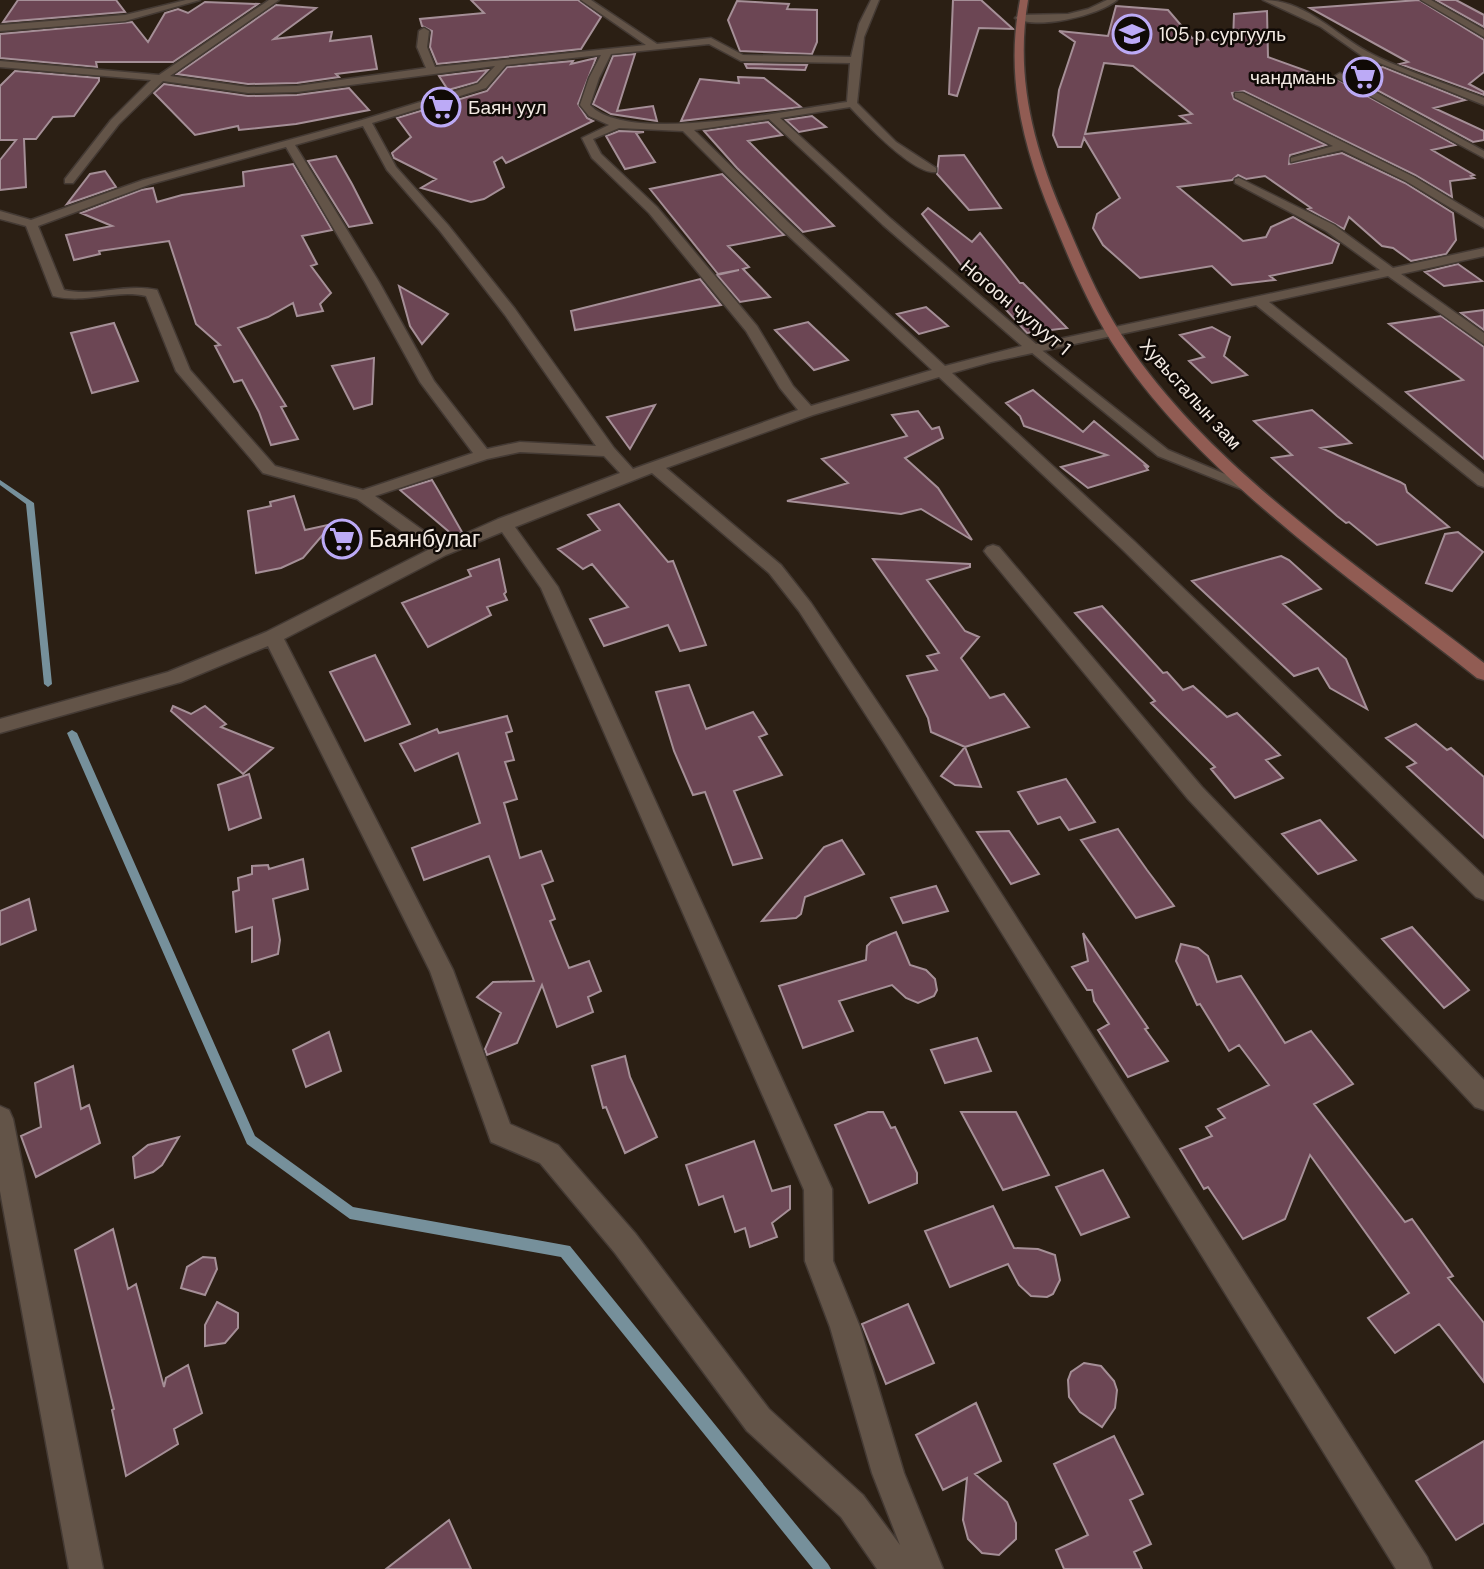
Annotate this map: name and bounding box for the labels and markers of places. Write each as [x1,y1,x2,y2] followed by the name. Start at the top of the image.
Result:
[1111,13,1153,55] school or university icon: 105 р сургууль
[1159,22,1286,47] place label: 105 р сургууль
[1342,56,1384,98] supermarket icon: чандмань
[1250,65,1336,90] place label: чандмань
[420,86,462,128] supermarket icon: Баян уул
[468,95,547,120] place label: Баян уул
[321,518,363,560] supermarket icon: Баянбулаг
[369,524,480,554] place label: Баянбулаг

